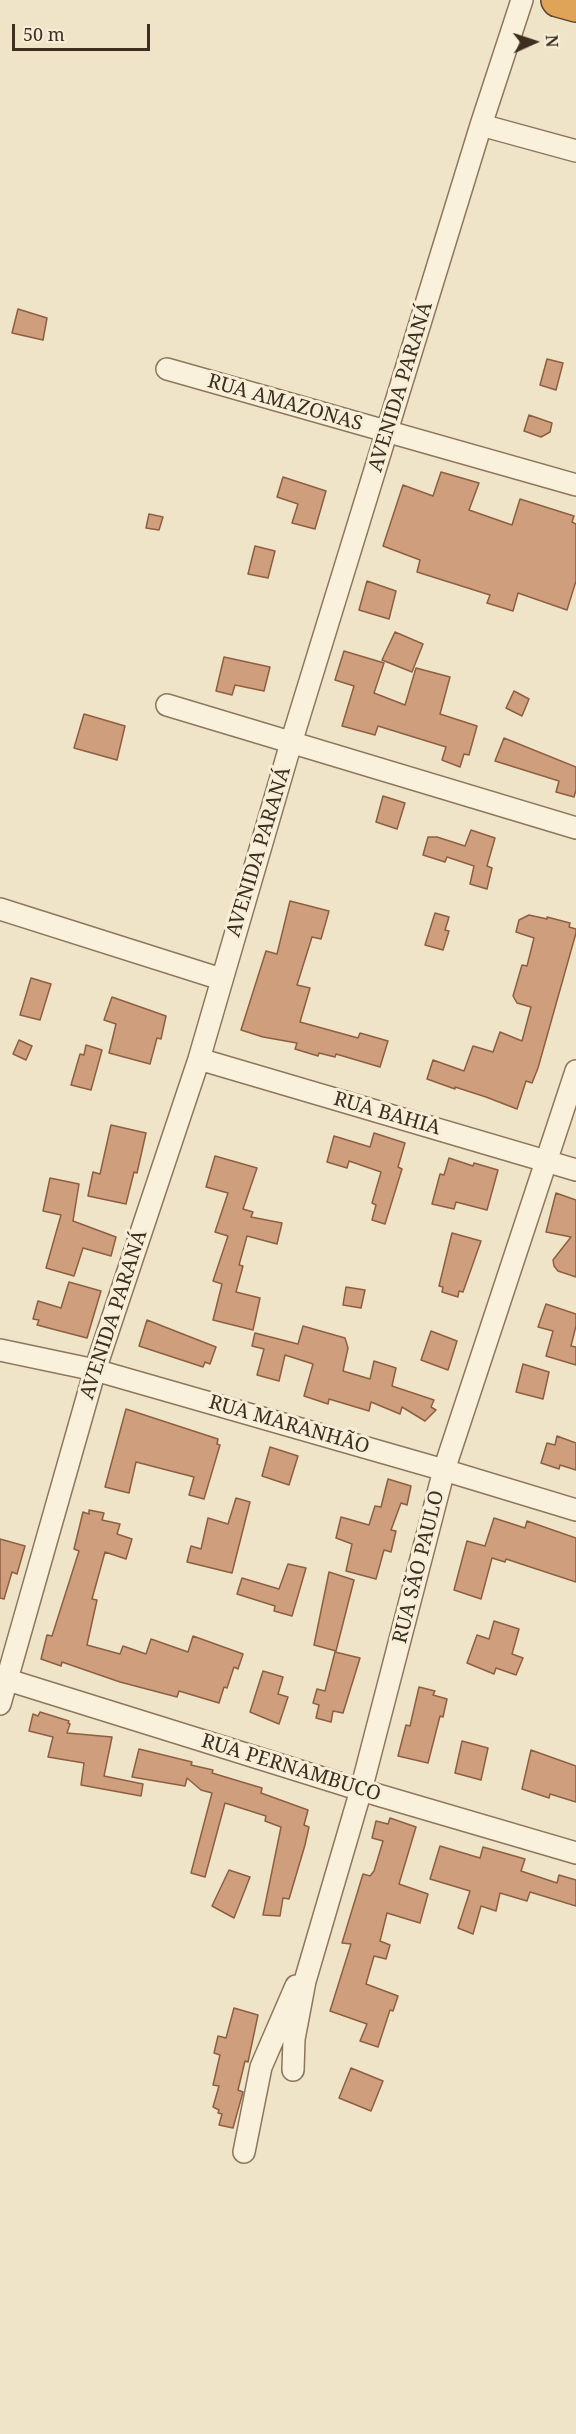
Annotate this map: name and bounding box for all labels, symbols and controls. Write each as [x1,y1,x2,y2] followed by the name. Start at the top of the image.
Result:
[15,12,153,50] scale bar
[504,12,564,72] north arrow
[23,22,65,46] text: 50 m
[541,34,563,48] text: N
[364,299,438,475] street label: AVENIDA PARANÁ
[205,369,365,437] street label: RUA AMAZONAS
[222,764,296,940] street label: AVENIDA PARANÁ
[331,1087,443,1141] street label: RUA BAHIA
[75,1227,153,1403] street label: AVENIDA PARANÁ
[206,1391,372,1459] street label: RUA MARANHÃO
[388,1488,450,1646] street label: RUA SÃO PAULO
[198,1729,384,1807] street label: RUA PERNAMBUCO

